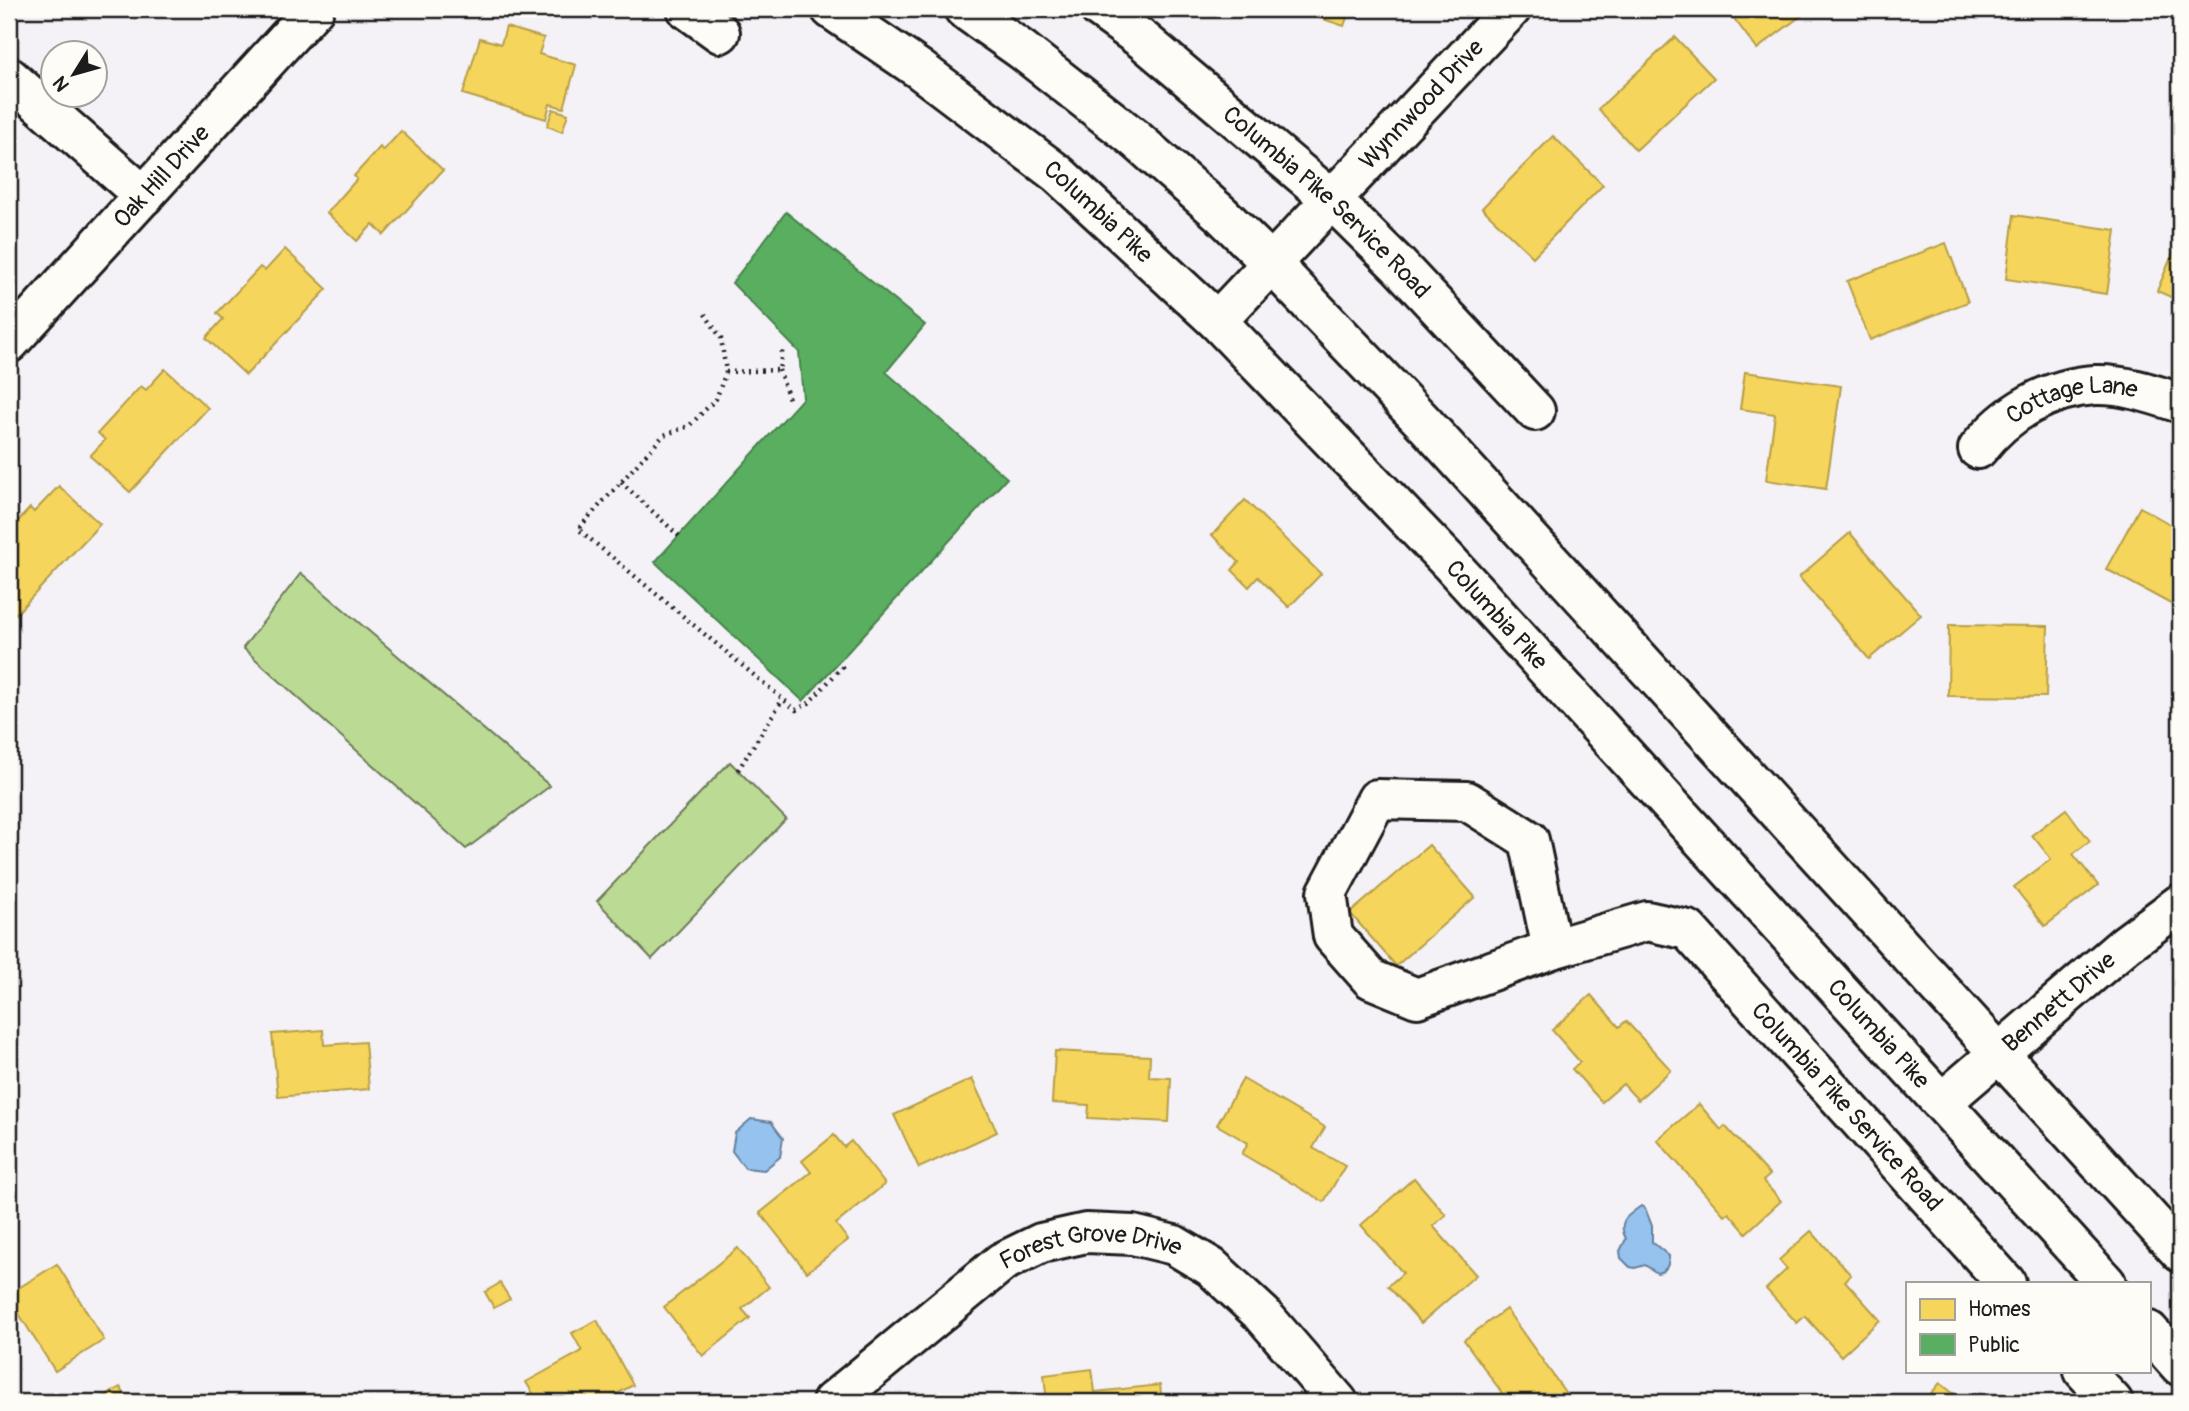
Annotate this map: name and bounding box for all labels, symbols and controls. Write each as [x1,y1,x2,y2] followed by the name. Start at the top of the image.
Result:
[1353,33,1490,175] street label: Wynnwood Drive
[38,38,108,108] north arrow
[48,71,75,96] text: N
[1217,99,1436,305] street label: Columbia Pike Service Road
[107,119,216,234] street label: Oak Hill Drive
[1038,154,1159,269] street label: Columbia Pike
[2000,370,2141,430] street label: Cottage Lane
[1440,554,1554,675] street label: Columbia Pike
[1996,945,2121,1058] street label: Bennett Drive
[1822,973,1936,1095] street label: Columbia Pike
[1745,996,1949,1217] street label: Columbia Pike Service Road
[995,1218,1188,1276] street label: Forest Grove Drive
[1906,1282,2150,1372] legend
[1968,1296,2031,1323] text: Homes
[1968,1332,2020,1359] text: Public

